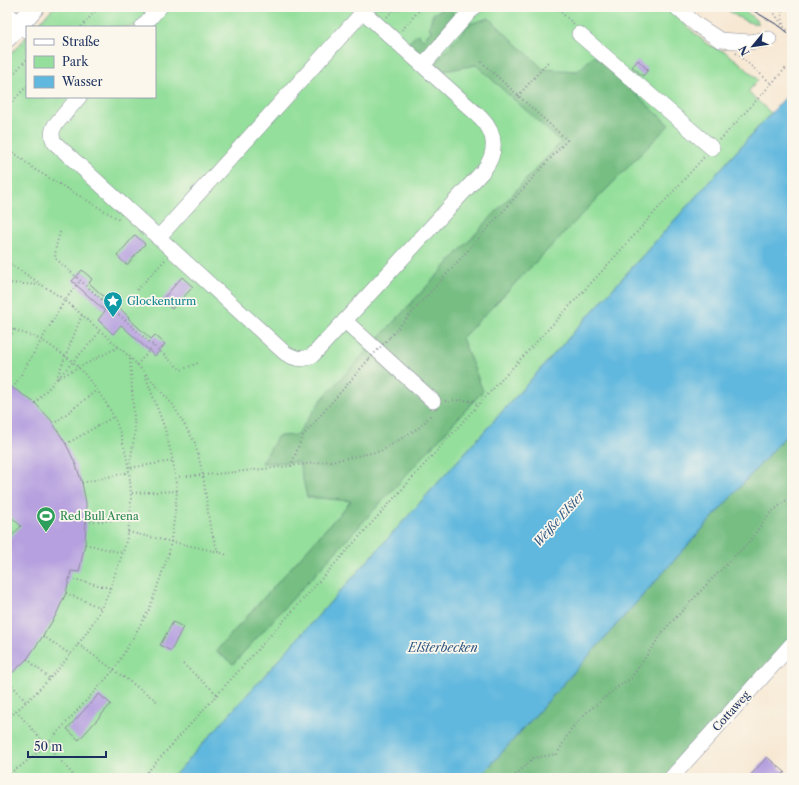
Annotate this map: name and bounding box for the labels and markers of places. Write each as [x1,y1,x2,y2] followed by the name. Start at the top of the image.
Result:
[102,290,124,318] place icon: Glockenturm
[127,294,197,308] place label: Glockenturm
[35,505,57,533] sports icon: Red Bull Arena
[60,509,139,523] place label: Red Bull Arena

